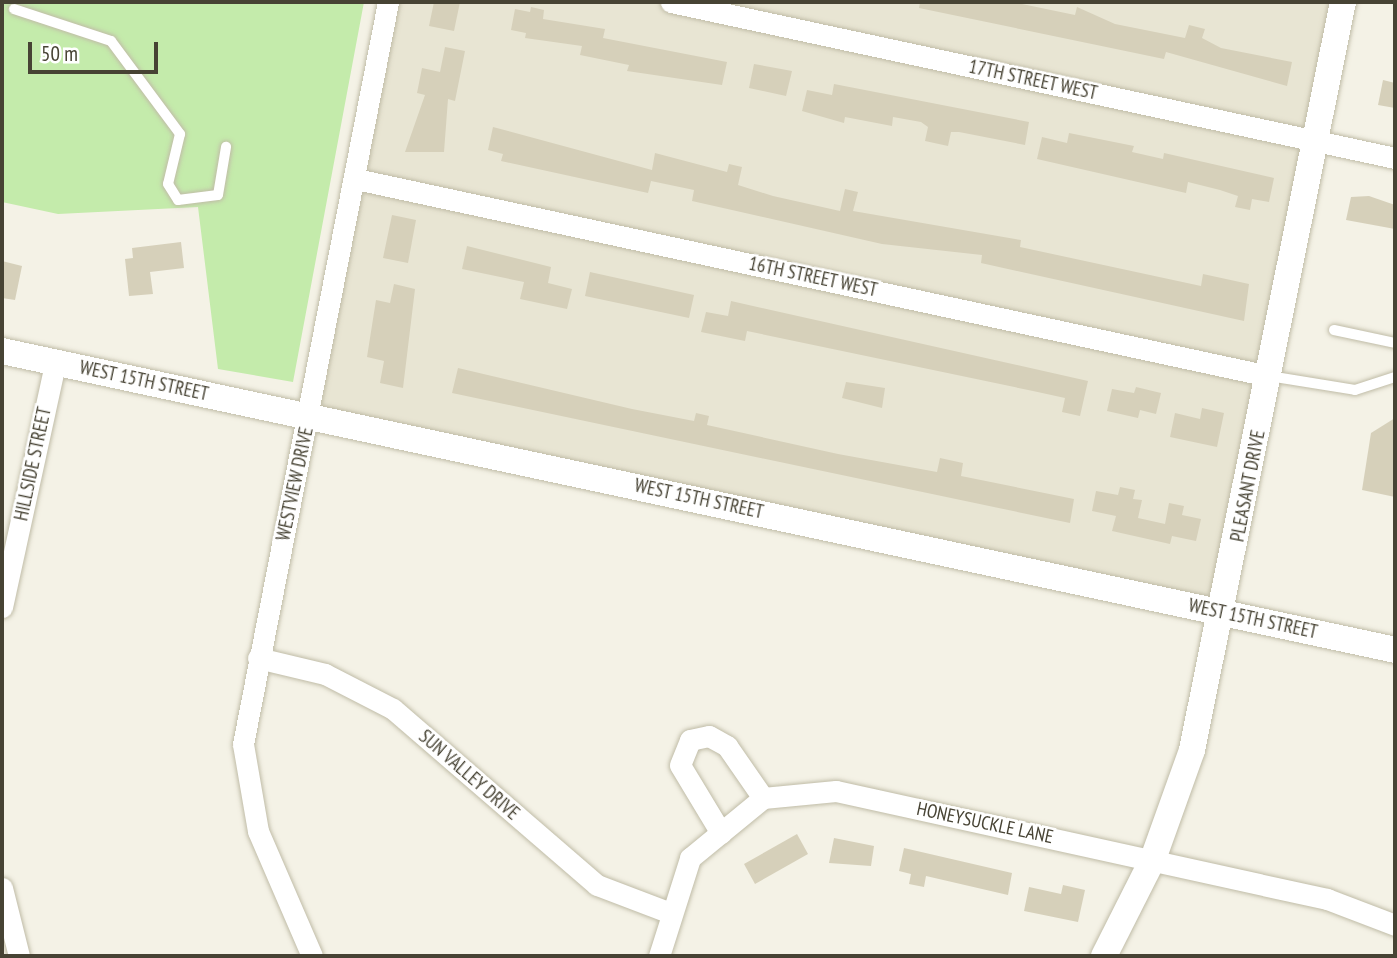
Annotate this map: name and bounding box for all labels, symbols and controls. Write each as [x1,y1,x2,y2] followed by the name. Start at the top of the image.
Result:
[32,28,161,72] scale bar
[41,40,78,67] text: 50 m
[966,55,1100,105] street label: 17TH STREET WEST
[746,252,880,302] street label: 16TH STREET WEST
[77,356,211,406] street label: WEST 15TH STREET
[10,405,56,523] street label: HILLSIDE STREET
[272,425,318,543] street label: WESTVIEW DRIVE
[1226,428,1270,544] street label: PLEASANT DRIVE
[632,474,766,524] street label: WEST 15TH STREET
[1186,594,1320,644] street label: WEST 15TH STREET
[414,725,524,825] street label: SUN VALLEY DRIVE
[915,797,1055,849] street label: HONEYSUCKLE LANE

